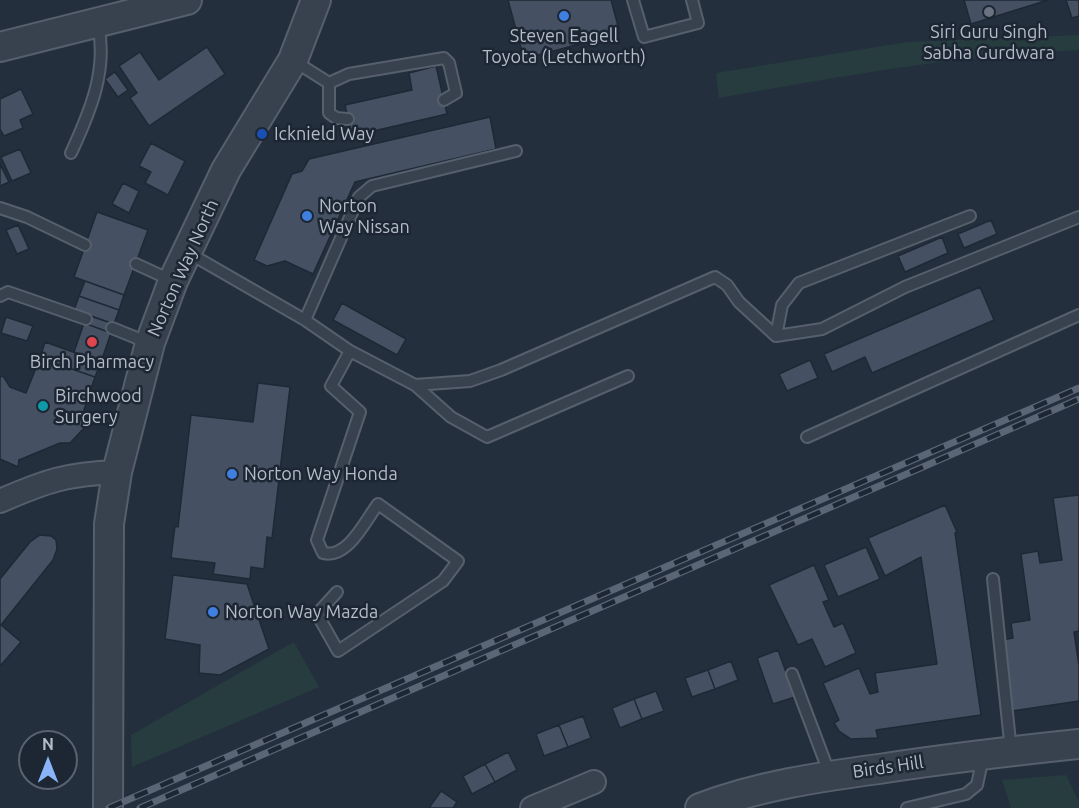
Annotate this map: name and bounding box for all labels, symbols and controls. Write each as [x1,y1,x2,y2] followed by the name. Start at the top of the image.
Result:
[982,5,996,19] marker: Siri Guru Singh Sabha Gurdwara
[557,9,571,23] marker: Steven Eagell Toyota (Letchworth)
[923,21,1055,63] place label: Siri Guru Singh Sabha Gurdwara
[482,25,646,68] place label: Steven Eagell Toyota (Letchworth)
[274,123,374,145] place label: Icknield Way
[255,127,269,141] marker: Icknield Way
[319,195,410,238] place label: Norton Way Nissan
[143,196,223,340] street label: Norton Way North
[300,209,314,223] marker: Norton Way Nissan
[85,335,99,349] marker: Birch Pharmacy
[30,351,154,373] place label: Birch Pharmacy
[55,385,142,428] place label: Birchwood Surgery
[36,399,50,413] marker: Birchwood Surgery
[244,463,398,485] place label: Norton Way Honda
[225,467,239,481] marker: Norton Way Honda
[225,601,378,623] place label: Norton Way Mazda
[206,605,220,619] marker: Norton Way Mazda
[18,730,78,790] north arrow
[42,735,54,753] text: N
[851,751,925,783] street label: Birds Hill

